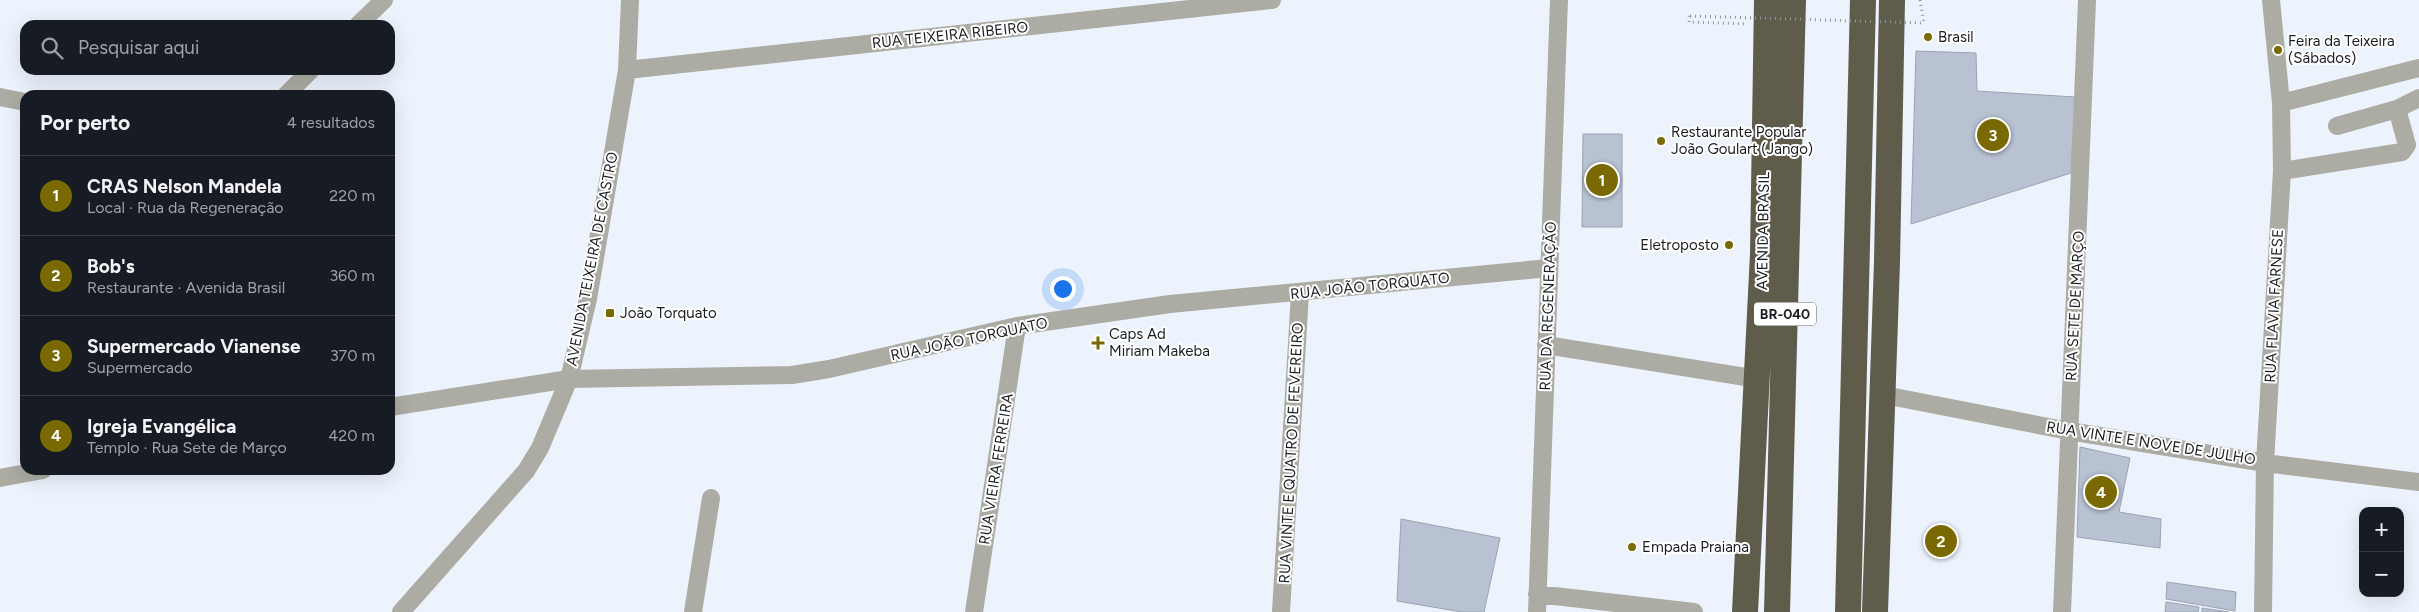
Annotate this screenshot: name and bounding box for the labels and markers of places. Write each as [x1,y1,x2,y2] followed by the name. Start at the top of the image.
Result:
[1938,28,1974,46] place label: Brasil
[1922,31,1934,43] marker: Brasil
[2288,32,2395,67] place label: Feira da Teixeira (Sábados)
[2272,44,2284,56] marker: Feira da Teixeira (Sábados)
[1977,116,2009,154] pin: 3
[1671,123,1813,158] place label: Restaurante Popular João Goulart (Jango)
[1655,135,1667,147] marker: Restaurante Popular João Goulart (Jango)
[1586,161,1618,199] pin: 1
[1640,236,1719,254] place label: Eletroposto
[1723,239,1735,251] marker: Eletroposto
[620,304,717,322] place label: João Torquato
[604,307,616,319] marker: João Torquato
[1109,325,1210,360] place label: Caps Ad Miriam Makeba
[1091,336,1105,350] marker: Caps Ad Miriam Makeba
[2085,473,2117,511] pin: 4
[1925,522,1957,560] pin: 2
[1642,538,1749,556] place label: Empada Praiana
[1626,541,1638,553] marker: Empada Praiana

